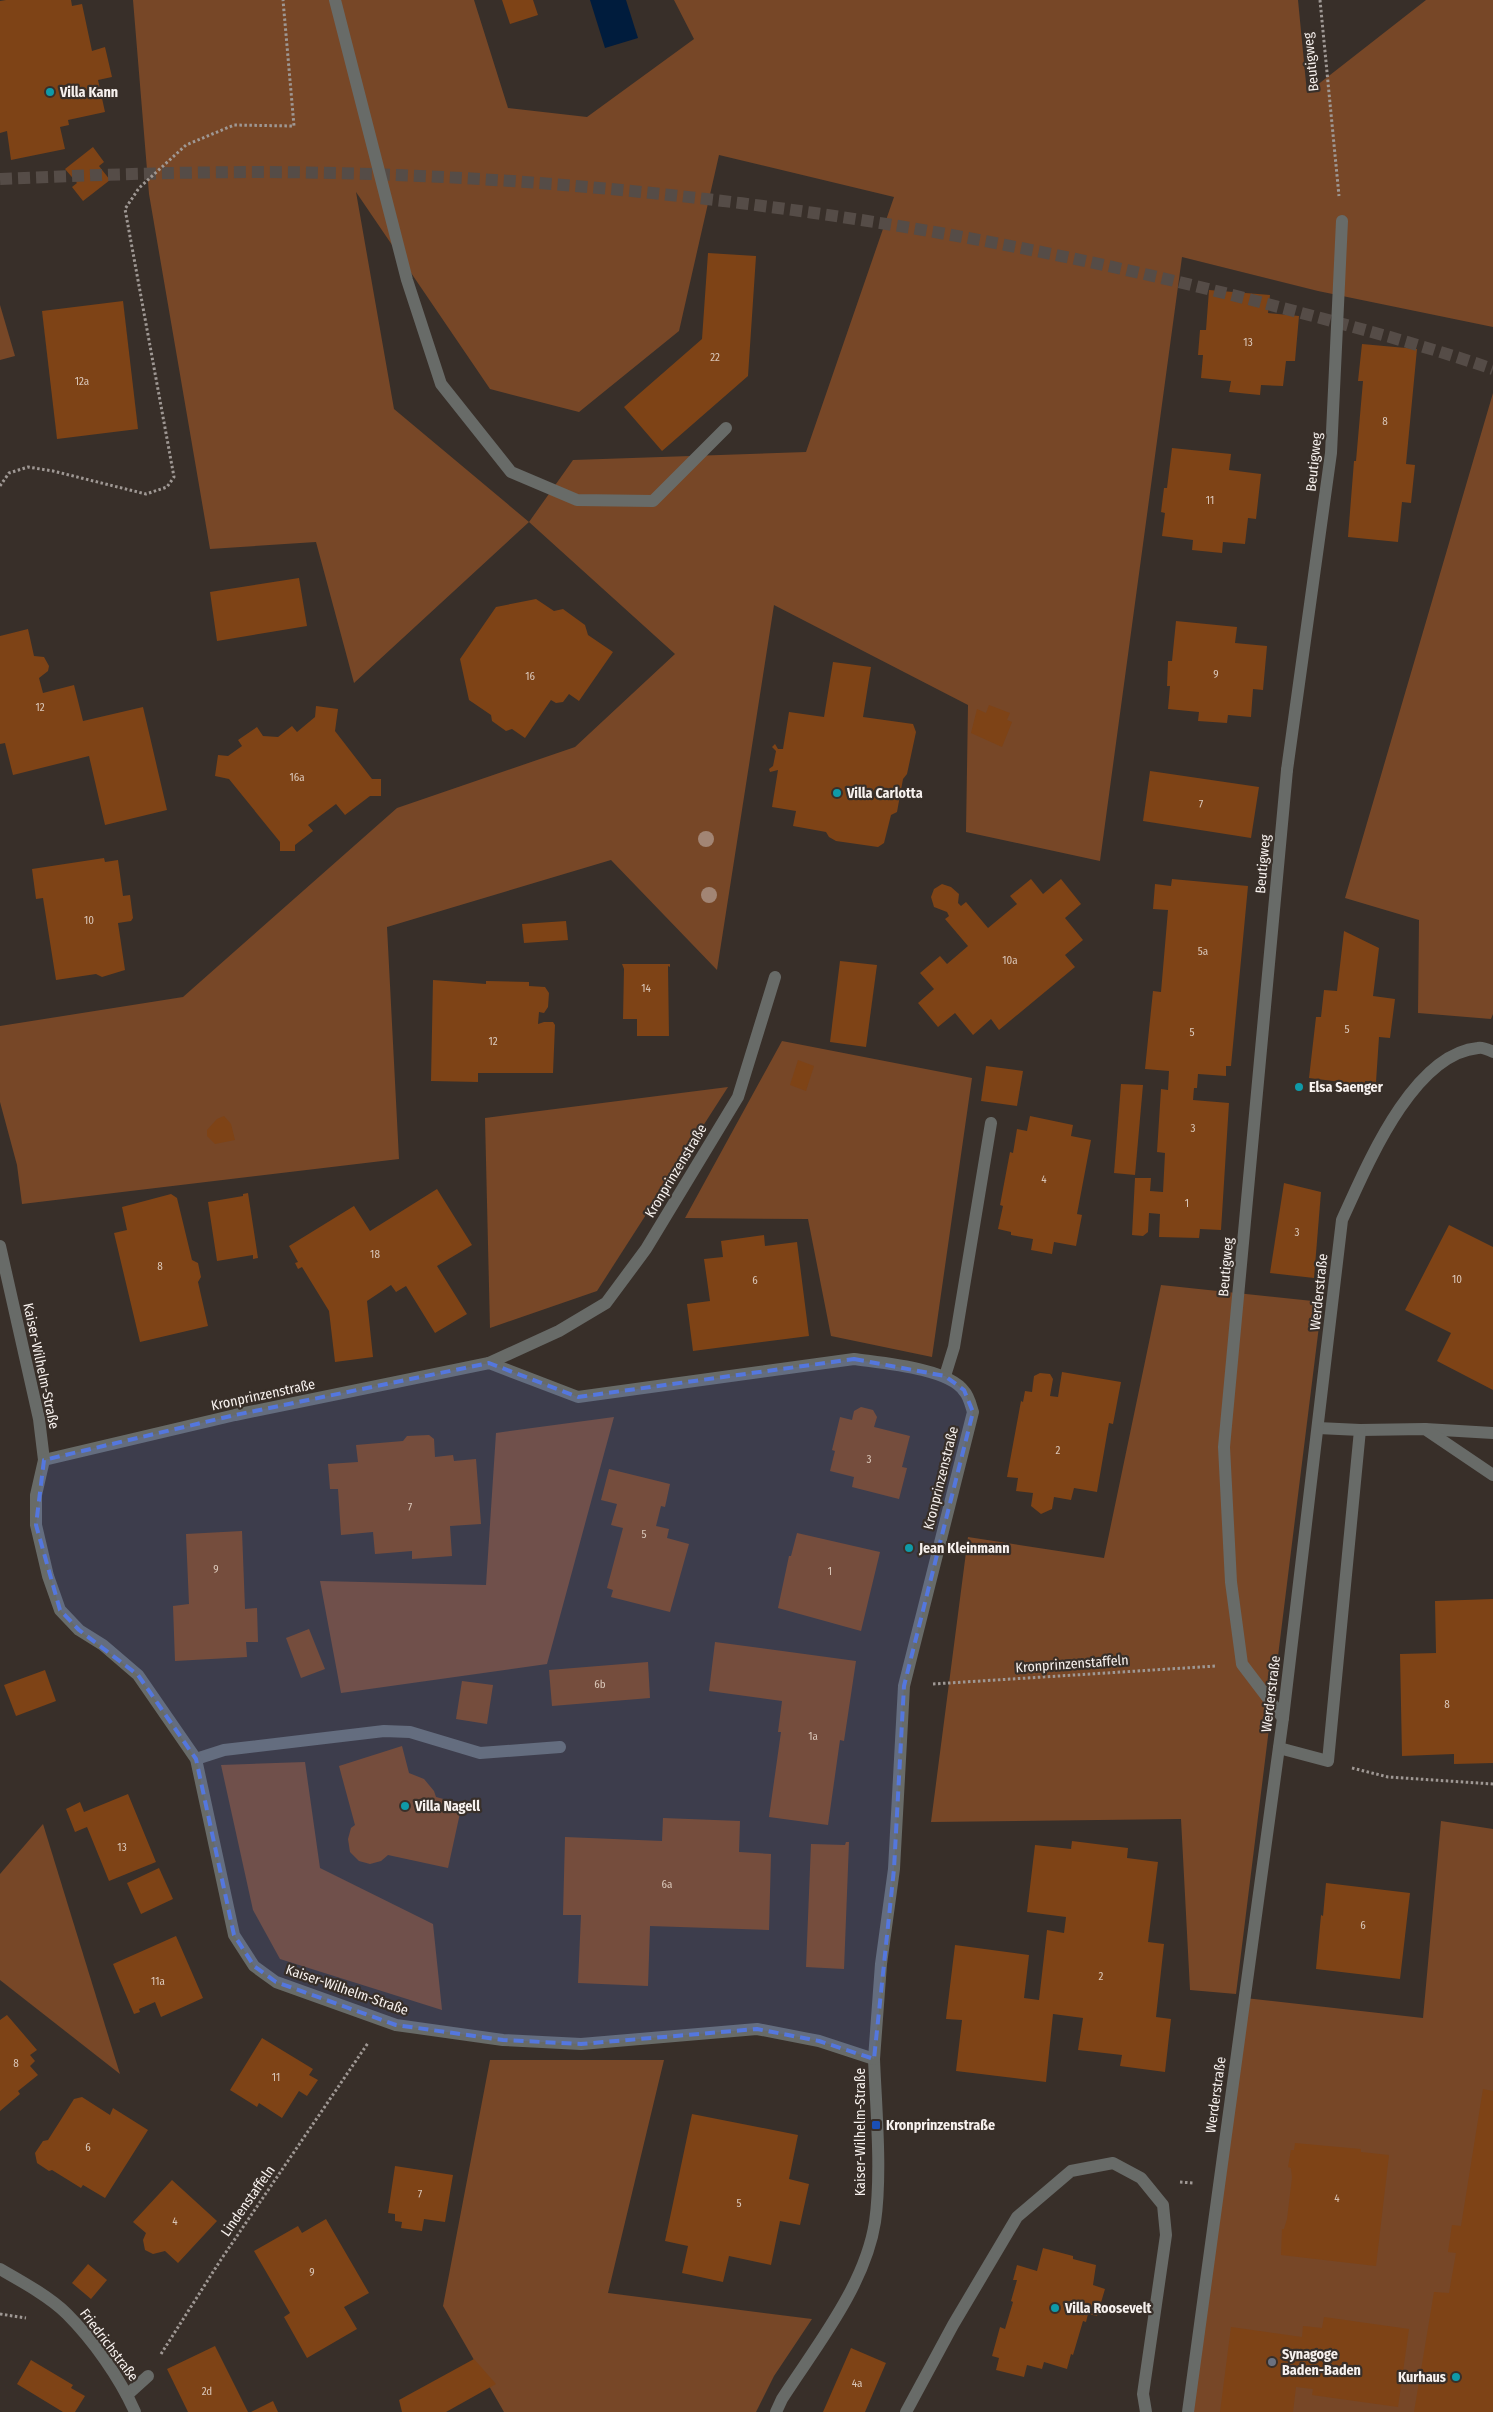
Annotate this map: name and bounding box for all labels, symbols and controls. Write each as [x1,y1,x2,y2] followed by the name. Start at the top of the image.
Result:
[1299,31,1323,92] street label: Beutigweg
[59,84,118,101] place label: Villa Kann
[44,86,56,98] marker: Villa Kann
[1243,336,1253,349] house number: 13
[710,351,720,364] house number: 22
[75,375,89,388] house number: 12a
[1382,415,1388,428] house number: 8
[1302,431,1326,492] street label: Beutigweg
[1206,494,1214,507] house number: 11
[1213,668,1219,681] house number: 9
[525,670,535,683] house number: 16
[35,701,45,714] house number: 12
[289,771,305,784] house number: 16a
[846,785,923,802] place label: Villa Carlotta
[831,787,843,799] marker: Villa Carlotta
[1199,798,1204,811] house number: 7
[1252,833,1274,894] street label: Beutigweg
[84,914,94,927] house number: 10
[1198,945,1208,958] house number: 5a
[1002,954,1018,967] house number: 10a
[641,982,651,995] house number: 14
[1344,1023,1350,1036] house number: 5
[1189,1026,1195,1039] house number: 5
[488,1035,498,1048] house number: 12
[1309,1079,1384,1096] place label: Elsa Saenger
[1293,1081,1305,1093] marker: Elsa Saenger
[641,1121,711,1221] street label: Kronprinzenstraße
[1191,1122,1196,1135] house number: 3
[1041,1173,1047,1186] house number: 4
[1185,1197,1189,1210] house number: 1
[1295,1226,1300,1239] house number: 3
[1215,1236,1237,1297] street label: Beutigweg
[370,1248,380,1261] house number: 18
[1307,1253,1331,1331] street label: Werderstraße
[157,1260,163,1273] house number: 8
[1452,1273,1462,1286] house number: 10
[752,1274,758,1287] house number: 6
[19,1301,63,1431] street label: Kaiser-Wilhelm-Straße
[209,1376,317,1414] street label: Kronprinzenstraße
[920,1424,962,1531] street label: Kronprinzenstraße
[1056,1444,1061,1457] house number: 2
[867,1453,872,1466] house number: 3
[408,1501,413,1514] house number: 7
[641,1528,647,1541] house number: 5
[918,1540,1010,1557] place label: Jean Kleinmann
[903,1542,915,1554] marker: Jean Kleinmann
[213,1563,219,1576] house number: 9
[828,1565,832,1578] house number: 1
[1015,1652,1129,1676] street label: Kronprinzenstaffeln
[1258,1655,1284,1733] street label: Werderstraße
[594,1678,606,1691] house number: 6b
[1444,1698,1450,1711] house number: 8
[808,1730,818,1743] house number: 1a
[414,1798,480,1815] place label: Villa Nagell
[399,1800,411,1812] marker: Villa Nagell
[117,1841,127,1854] house number: 13
[662,1878,672,1891] house number: 6a
[1360,1919,1366,1932] house number: 6
[283,1961,411,2019] street label: Kaiser-Wilhelm-Straße
[1099,1970,1104,1983] house number: 2
[151,1975,165,1988] house number: 11a
[1202,2056,1230,2134] street label: Werderstraße
[13,2057,19,2070] house number: 8
[852,2068,869,2196] street label: Kaiser-Wilhelm-Straße
[272,2071,280,2084] house number: 11
[886,2117,995,2134] place label: Kronprinzenstraße
[870,2119,882,2131] marker: Kronprinzenstraße
[85,2141,91,2154] house number: 6
[217,2162,279,2240] street label: Lindenstaffeln
[418,2188,423,2201] house number: 7
[1334,2192,1340,2205] house number: 4
[736,2197,742,2210] house number: 5
[172,2215,178,2228] house number: 4
[309,2266,315,2279] house number: 9
[1064,2300,1153,2317] place label: Villa Roosevelt
[1049,2302,1061,2314] marker: Villa Roosevelt
[76,2305,142,2385] street label: Friedrichstraße
[1282,2346,1361,2379] place label: Synagoge Baden-Baden
[1266,2356,1278,2368] marker: Synagoge Baden-Baden
[1398,2369,1446,2386] place label: Kurhaus
[1450,2371,1462,2383] marker: Kurhaus
[852,2377,862,2390] house number: 4a
[202,2385,212,2398] house number: 2d

